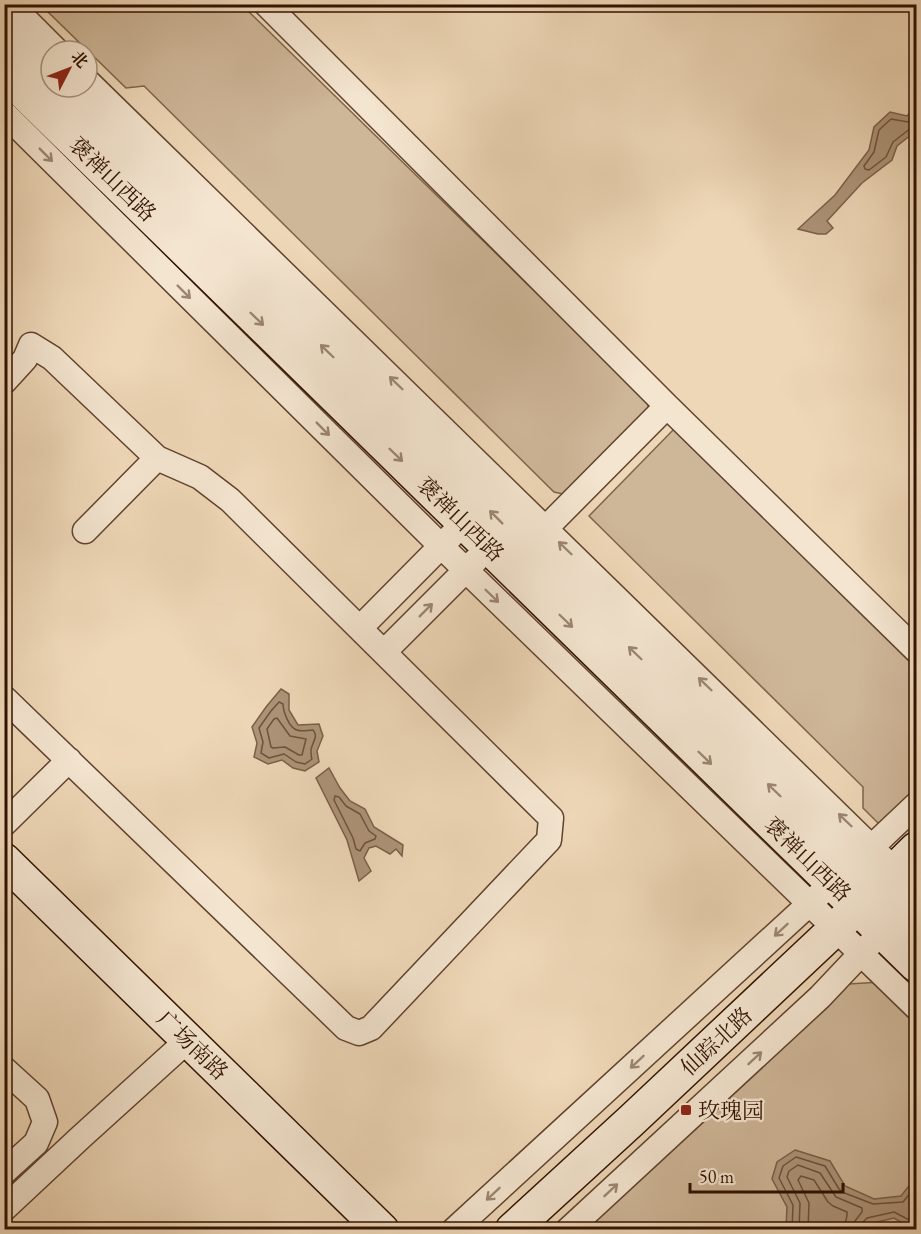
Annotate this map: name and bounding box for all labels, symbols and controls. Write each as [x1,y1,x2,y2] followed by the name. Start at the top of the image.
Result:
[39,39,99,99] north arrow
[67,46,93,72] text: 北
[63,131,162,228] street label: 褒禅山西路
[39,147,53,162] one-way arrow
[177,284,192,299] one-way arrow
[249,312,264,327] one-way arrow
[319,343,334,358] one-way arrow
[388,375,403,390] one-way arrow
[315,422,330,437] one-way arrow
[389,448,404,463] one-way arrow
[411,471,510,568] street label: 褒禅山西路
[489,509,503,524] one-way arrow
[558,541,573,556] one-way arrow
[484,588,499,603] one-way arrow
[418,603,433,618] one-way arrow
[558,614,573,629] one-way arrow
[628,646,643,660] one-way arrow
[697,677,712,692] one-way arrow
[697,750,712,765] one-way arrow
[767,782,782,797] one-way arrow
[758,811,857,908] street label: 褒禅山西路
[837,813,852,828] one-way arrow
[773,923,788,937] one-way arrow
[674,1001,758,1082] street label: 仙踪北路
[151,1004,234,1086] street label: 广场南路
[747,1051,762,1065] one-way arrow
[630,1055,645,1069] one-way arrow
[698,1096,764,1125] place label: 玫瑰园
[679,1103,693,1117] marker: 玫瑰园
[690,1156,843,1194] scale bar
[699,1165,734,1188] text: 50 m
[603,1183,618,1197] one-way arrow
[486,1186,501,1200] one-way arrow

